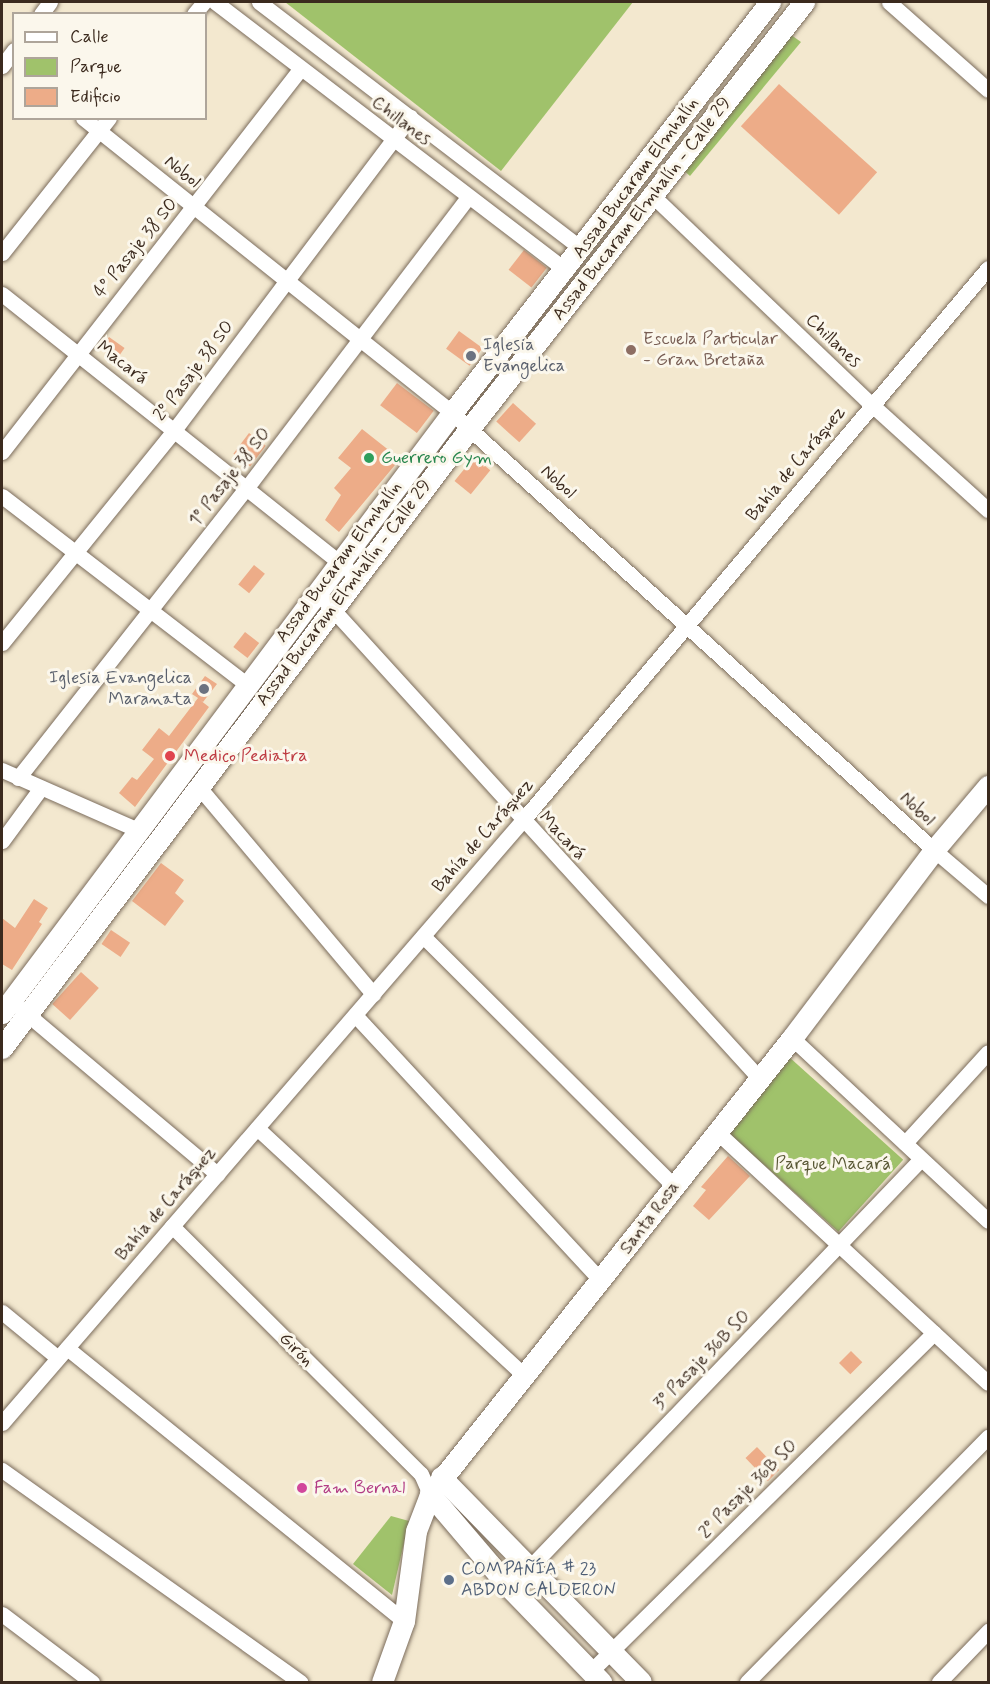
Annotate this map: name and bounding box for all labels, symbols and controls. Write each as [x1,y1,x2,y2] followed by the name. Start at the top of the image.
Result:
[12,12,207,120] legend
[70,25,109,49] text: Calle
[70,55,122,79] text: Parque
[70,85,121,109] text: Edificio
[367,92,435,150] street label: Chillanes
[549,95,735,323] street label: Assad Bucaram Elmhalín - Calle 29
[569,95,703,261] street label: Assad Bucaram Elmhalín
[160,151,204,193] street label: Nobol
[89,194,183,302] street label: 4º Pasaje 38 SO
[801,309,865,373] street label: Chillanes
[149,317,239,425] street label: 2º Pasaje 38 SO
[643,329,778,372] place label: Escuela Particular - Gran Bretaña
[483,335,565,378] place label: Iglesia Evangelica
[92,336,152,390] street label: Macará
[624,343,638,357] marker: Escuela Particular - Gran Bretaña
[464,349,478,363] marker: Iglesia Evangelica
[742,402,850,526] street label: Bahía de Caráquez
[185,423,275,531] street label: 1º Pasaje 38 SO
[381,447,492,469] place label: Guerrero Gym
[362,451,376,465] marker: Guerrero Gym
[536,460,580,504] street label: Nobol
[253,477,435,709] street label: Assad Bucaram Elmhalín - Calle 29
[272,479,406,645] street label: Assad Bucaram Elmhalín
[54,668,192,710] place label: Iglesia Evangelica Maranata
[197,682,211,696] marker: Iglesia Evangelica Maranata
[184,745,307,767] place label: Medico Pediatra
[161,747,179,765] marker: Medico Pediatra
[428,775,538,897] street label: Bahía de Caráquez
[895,787,939,831] street label: Nobol
[534,807,590,865] street label: Macará
[111,1143,221,1265] street label: Bahía de Caráquez
[775,1153,891,1175] park label: Parque Macará
[615,1177,685,1259] street label: Santa Rosa
[649,1305,755,1415] street label: 3º Pasaje 36B SO
[274,1328,318,1372] street label: Girón
[694,1435,802,1543] street label: 2º Pasaje 36B SO
[314,1477,408,1499] place label: Fam Bernal
[295,1481,309,1495] marker: Fam Bernal
[461,1559,618,1602] place label: COMPAÑÍA # 23 ABDON CALDERON
[442,1573,456,1587] marker: COMPAÑÍA # 23 ABDON CALDERON

